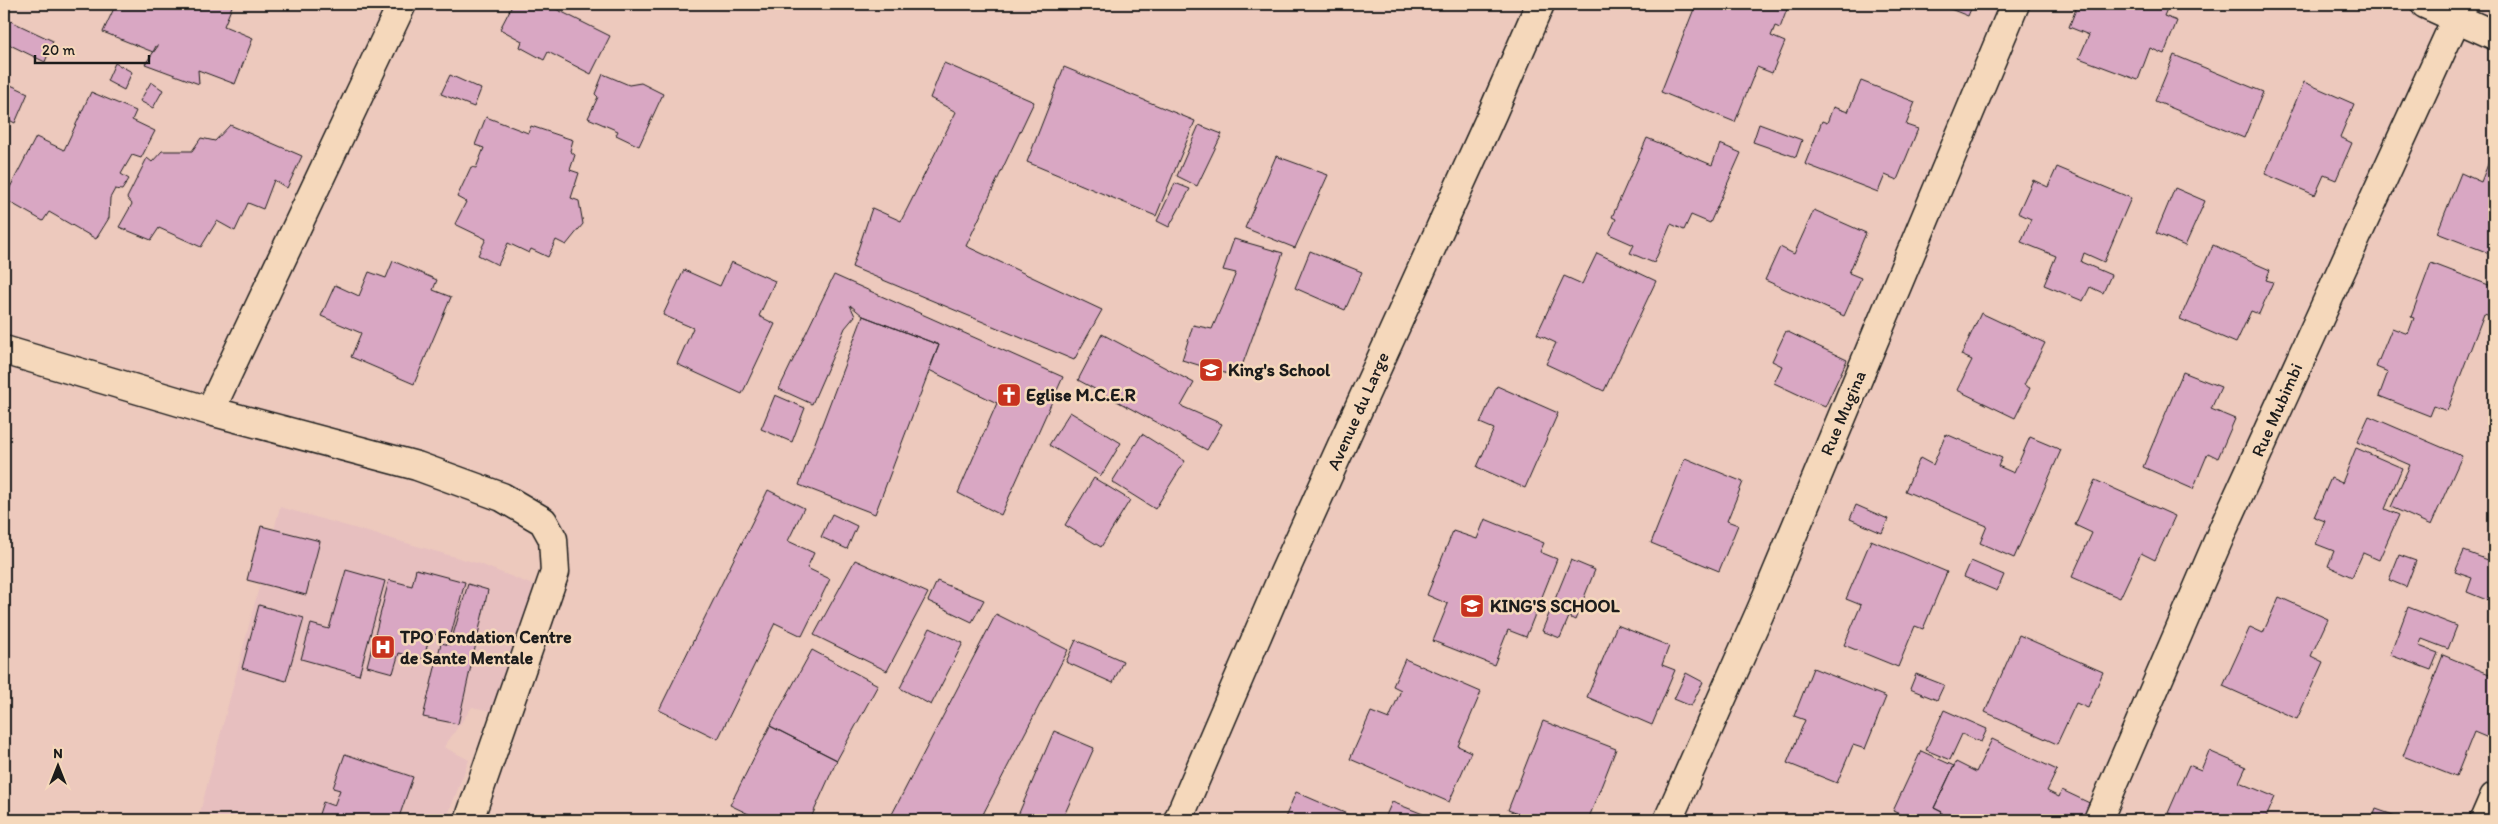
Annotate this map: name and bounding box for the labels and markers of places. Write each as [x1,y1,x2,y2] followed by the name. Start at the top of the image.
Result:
[1198,357,1224,383] school or university icon: King's School
[1228,359,1331,381] place label: King's School
[996,382,1022,408] church icon: Eglise M.C.E.R
[1026,384,1136,406] place label: Eglise M.C.E.R
[1459,593,1485,619] school or university icon: KING'S SCHOOL
[1490,595,1621,617] place label: KING'S SCHOOL
[399,626,572,669] place label: TPO Fondation Centre de Sante Mentale
[370,634,396,660] hospital icon: TPO Fondation Centre de Sante Mentale

